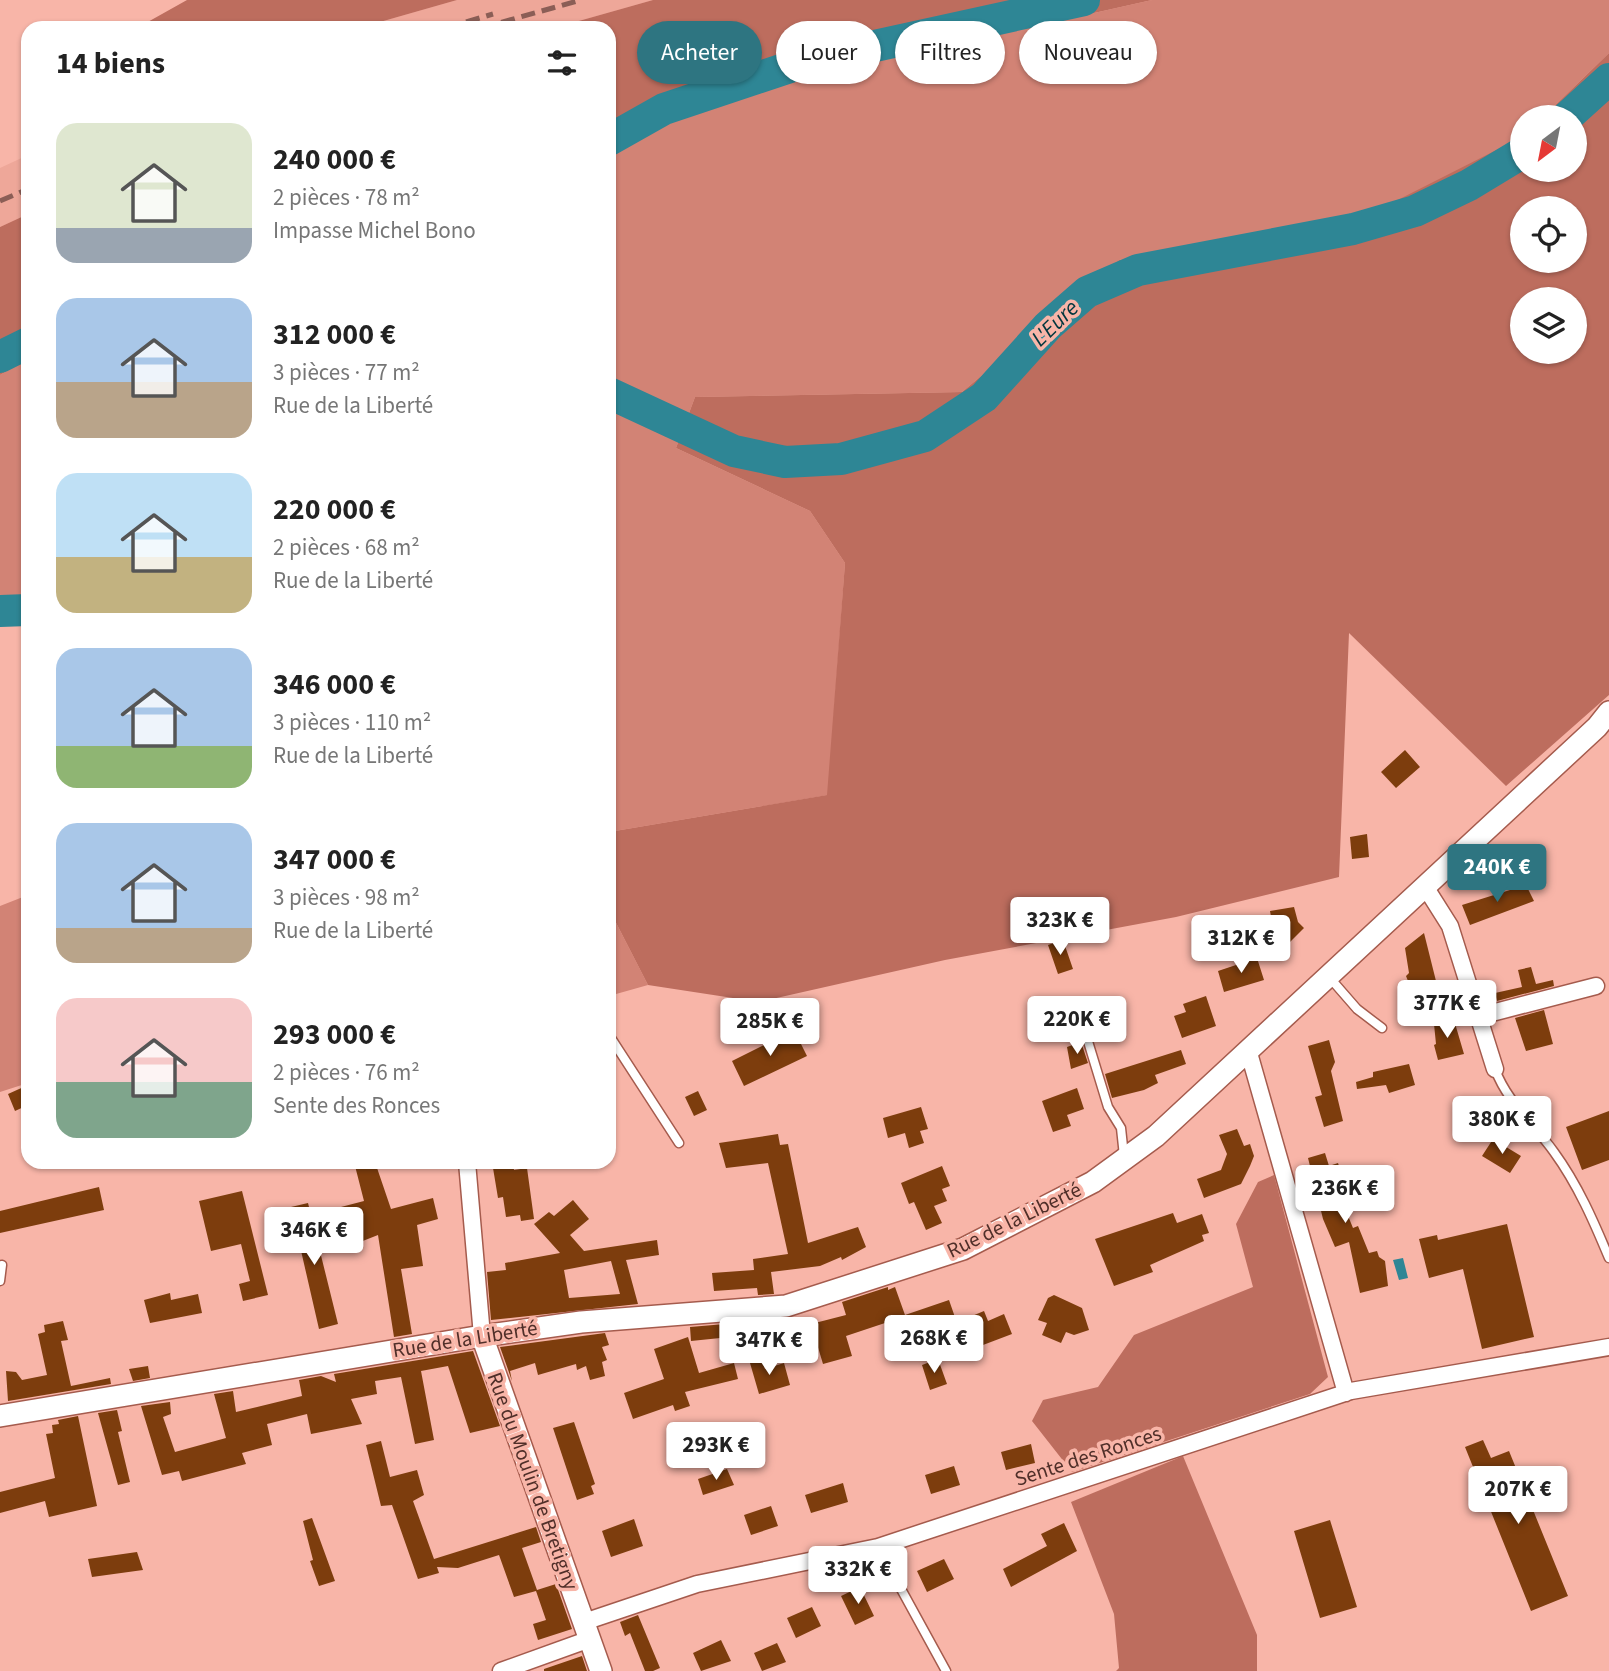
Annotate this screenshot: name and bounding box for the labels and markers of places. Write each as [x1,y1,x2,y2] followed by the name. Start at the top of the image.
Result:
[1440,844,1554,904] pin: 240K €
[1003,898,1117,957] pin: 323K €
[1184,916,1298,975] pin: 312K €
[1390,981,1504,1040] pin: 377K €
[1020,996,1134,1056] pin: 220K €
[713,998,827,1058] pin: 285K €
[1445,1096,1559,1156] pin: 380K €
[1288,1166,1402,1225] pin: 236K €
[257,1208,371,1267] pin: 346K €
[877,1316,991,1375] pin: 268K €
[712,1318,826,1377] pin: 347K €
[659,1422,773,1482] pin: 293K €
[1461,1466,1575,1526] pin: 207K €
[801,1546,915,1606] pin: 332K €

